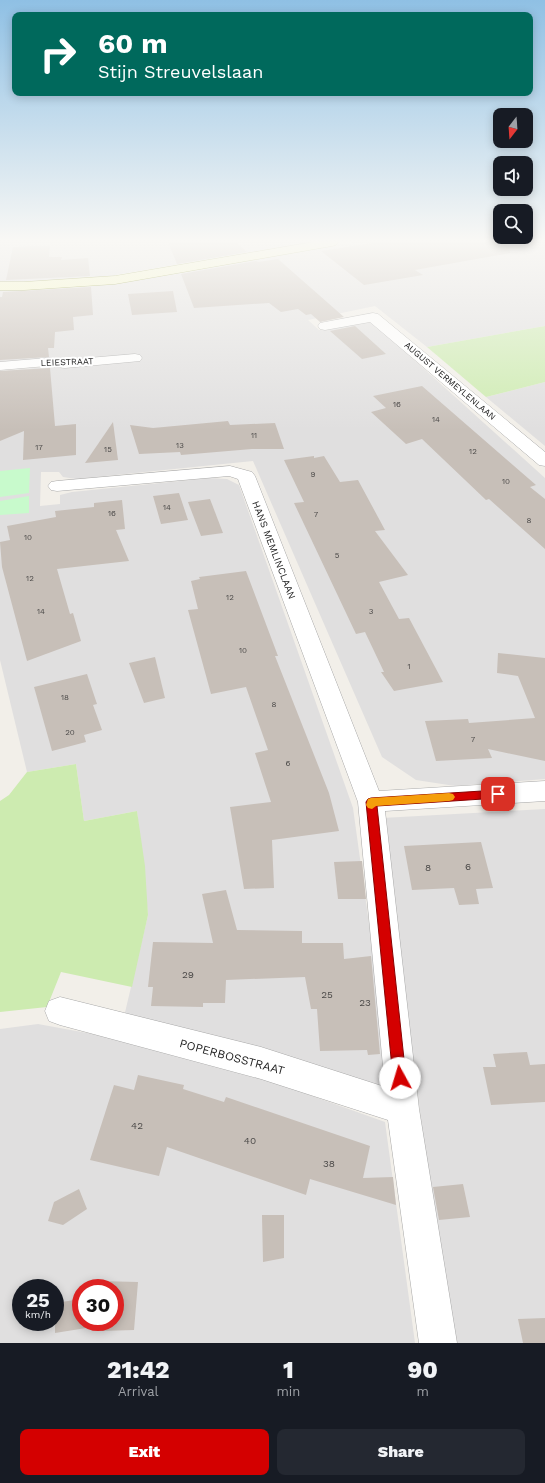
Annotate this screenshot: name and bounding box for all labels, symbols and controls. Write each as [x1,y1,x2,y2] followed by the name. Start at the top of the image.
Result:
[98,27,168,60] text: 60 m
[32,28,84,80] icon: right
[98,61,263,82] text: Stijn Streuvelslaan
[493,108,533,148] north arrow
[493,108,533,244] map controls
[493,156,533,196] button: sound
[493,204,533,244] button: search
[402,340,498,422] street label: AUGUST VERMEYLENLAAN
[40,356,94,368] street label: LEIESTRAAT
[393,400,401,409] house number: 16
[432,415,440,424] house number: 14
[251,431,257,440] house number: 11
[176,441,184,450] house number: 13
[35,443,43,452] house number: 17
[104,445,112,454] house number: 15
[469,447,477,456] house number: 12
[311,470,316,479] house number: 9
[502,477,510,486] house number: 10
[250,499,298,601] street label: HANS MEMLINCLAAN
[163,503,171,512] house number: 14
[108,509,116,518] house number: 16
[314,510,319,519] house number: 7
[527,516,532,525] house number: 8
[24,533,32,542] house number: 10
[335,551,340,560] house number: 5
[26,574,34,583] house number: 12
[226,593,234,602] house number: 12
[37,607,45,616] house number: 14
[369,607,374,616] house number: 3
[239,646,247,655] house number: 10
[407,662,411,671] house number: 1
[61,693,69,702] house number: 18
[272,700,277,709] house number: 8
[65,728,75,737] house number: 20
[471,735,476,744] house number: 7
[286,759,291,768] house number: 6
[481,777,515,811] pin
[487,783,509,805] icon: arrive
[465,861,471,872] house number: 6
[425,862,431,873] house number: 8
[182,969,194,980] house number: 29
[321,989,333,1000] house number: 25
[359,997,371,1008] house number: 23
[178,1036,286,1078] street label: POPERBOSSTRAAT
[379,1057,421,1099] position arrow
[131,1120,143,1131] house number: 42
[244,1135,256,1146] house number: 40
[323,1158,335,1169] house number: 38
[72,1279,124,1331] speed limit sign: 30
[26,1288,50,1312] text: 25
[25,1309,51,1320] text: km/h
[107,1356,169,1384] text: 21:42
[283,1356,294,1384] text: 1
[407,1356,438,1384] text: 90
[118,1384,159,1399] text: Arrival
[276,1384,300,1399] text: min
[416,1384,429,1399] text: m
[20,1429,269,1475] button: Exit
[277,1429,525,1475] button: Share

